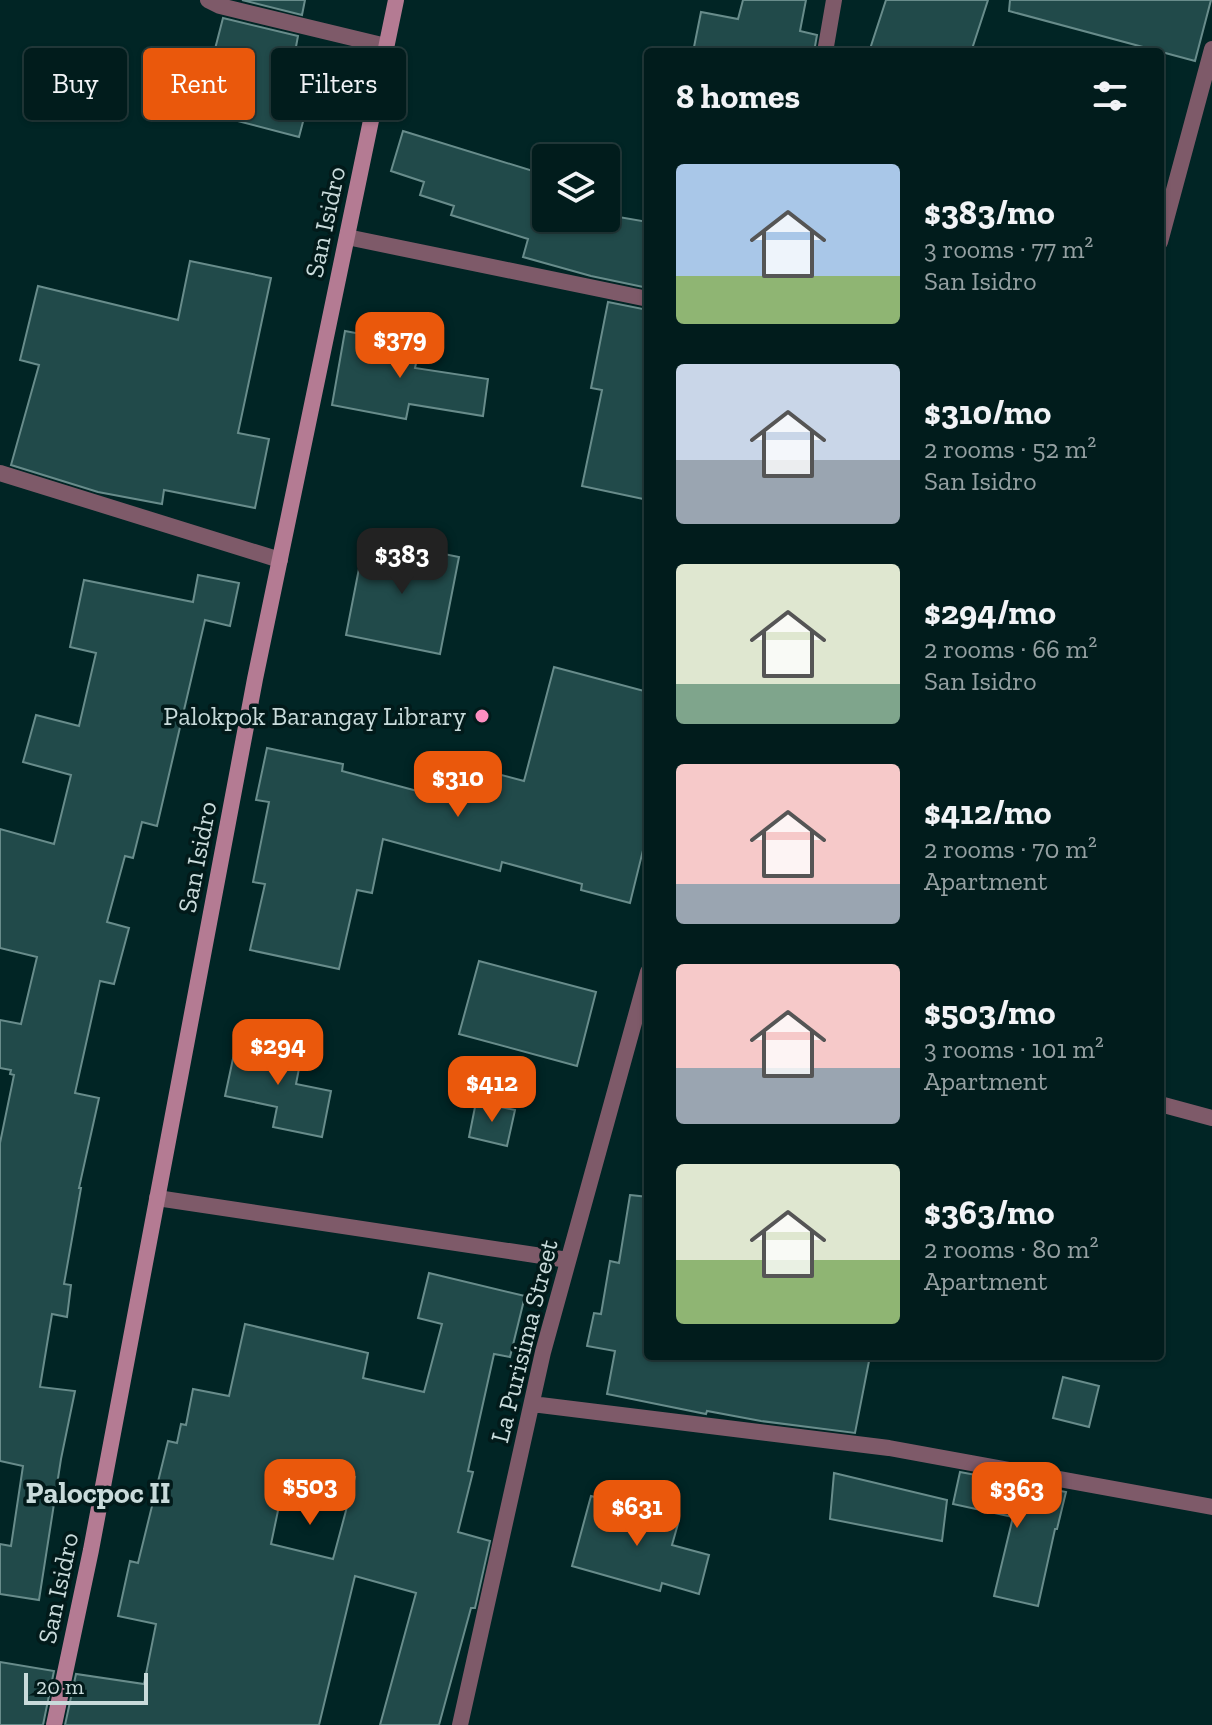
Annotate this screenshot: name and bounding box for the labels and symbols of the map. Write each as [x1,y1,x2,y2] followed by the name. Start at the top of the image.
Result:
[298,164,352,280] street label: San Isidro
[353,312,447,380] pin: $379
[355,528,449,596] pin: $383
[163,700,467,732] place label: Palokpok Barangay Library
[473,707,491,725] marker: Palokpok Barangay Library
[411,751,505,819] pin: $310
[171,799,223,915] street label: San Isidro
[231,1019,325,1087] pin: $294
[445,1056,539,1124] pin: $412
[483,1236,565,1446] street label: La Purisima Street
[263,1459,357,1527] pin: $503
[970,1462,1064,1530] pin: $363
[26,1475,171,1511] district label: Palocpoc II
[590,1480,684,1548] pin: $631
[31,1530,85,1646] street label: San Isidro
[24,1669,148,1705] scale bar

